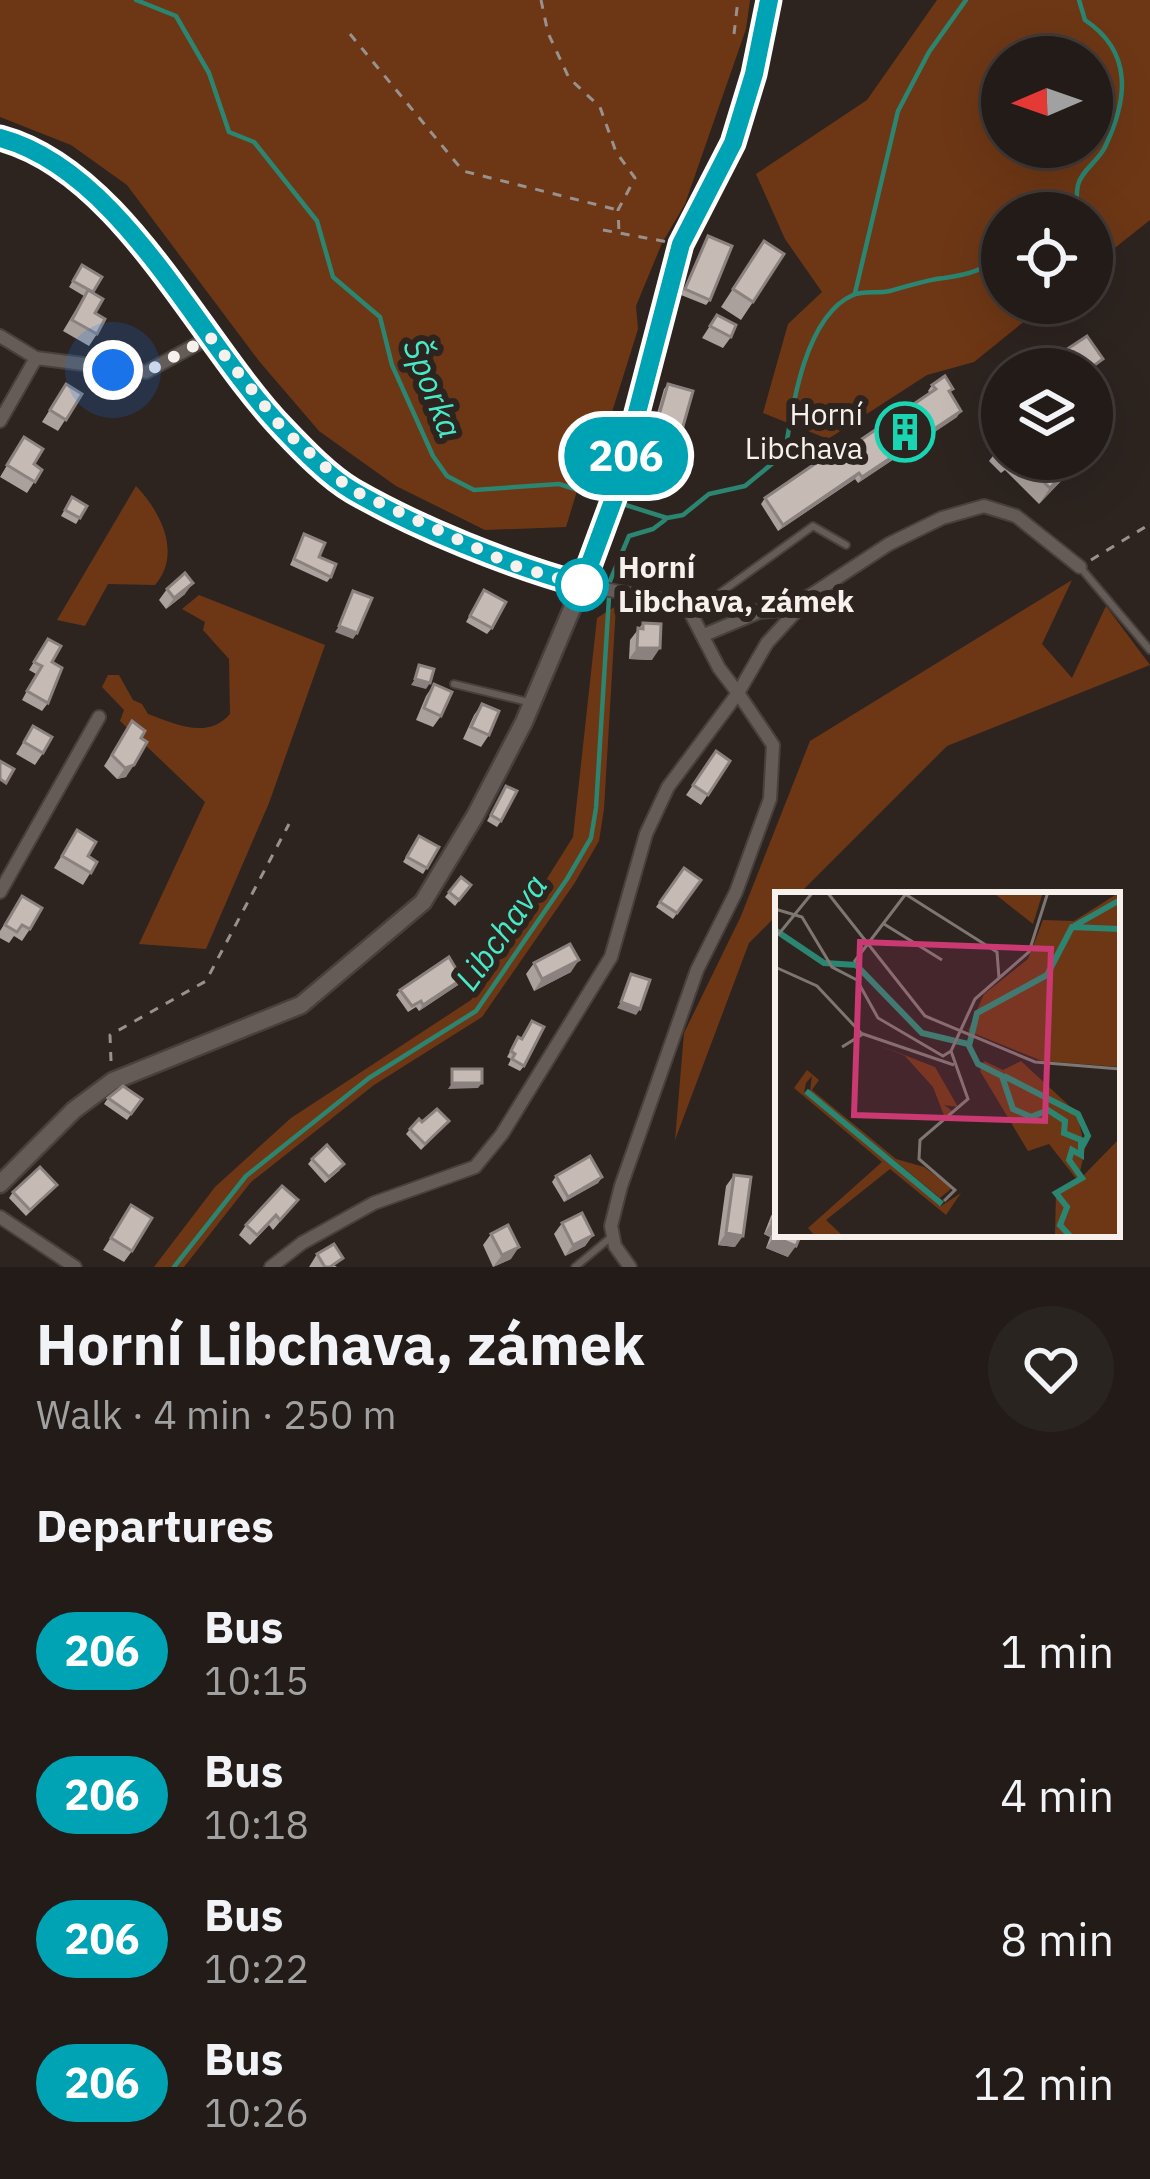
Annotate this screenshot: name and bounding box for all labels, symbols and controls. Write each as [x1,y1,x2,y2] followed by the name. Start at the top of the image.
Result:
[981,36,1113,168] north arrow
[981,36,1113,480] map controls
[981,192,1113,324] button: locate
[394,332,473,444] water label: Šporka
[83,340,143,400] your location
[981,348,1113,480] button: layers
[745,394,863,467] place label: Horní Libchava
[874,401,936,463] building icon: Horní Libchava
[557,417,695,495] line badge: 206
[588,428,664,483] text: 206
[618,547,855,620] place label: Horní Libchava, zámek
[557,560,607,610] marker: Horní Libchava, zámek
[445,865,556,998] water label: Libchava
[775,892,1120,1237] inset map
[988,1306,1114,1432] button: heart
[36,1307,645,1381] text: Horní Libchava, zámek
[36,1389,397,1440] text: Walk · 4 min · 250 m
[36,1496,274,1554] text: Departures
[204,1597,284,1655] text: Bus
[1000,1622,1114,1680] text: 1 min
[64,1623,140,1678] text: 206
[204,1655,309,1706] text: 10:15
[204,1741,284,1799] text: Bus
[1000,1766,1114,1824] text: 4 min
[64,1767,140,1822] text: 206
[204,1799,309,1850] text: 10:18
[204,1885,284,1943] text: Bus
[1000,1910,1114,1968] text: 8 min
[64,1911,140,1966] text: 206
[204,1943,309,1994] text: 10:22
[204,2029,284,2087] text: Bus
[973,2054,1114,2112] text: 12 min
[64,2055,140,2110] text: 206
[204,2087,309,2138] text: 10:26

